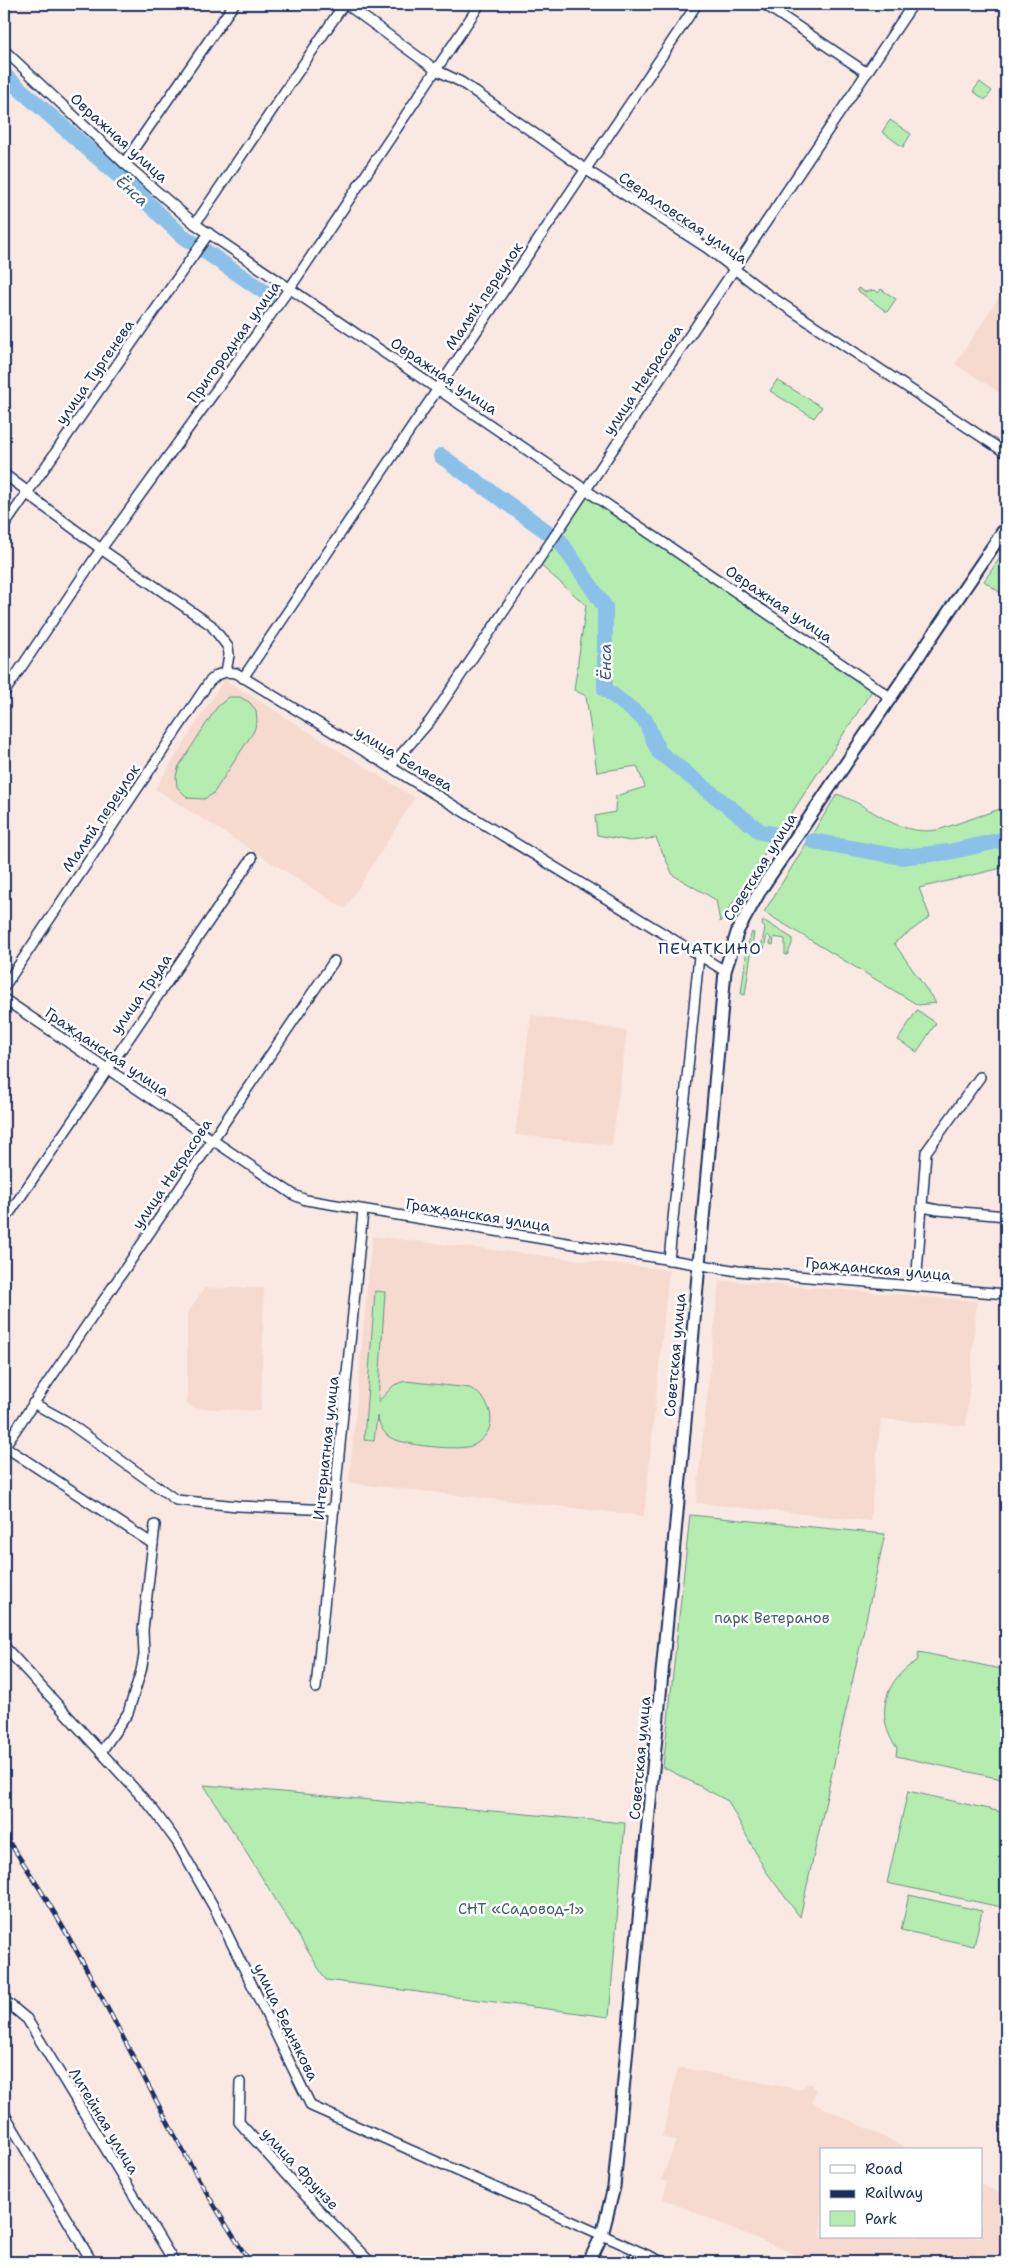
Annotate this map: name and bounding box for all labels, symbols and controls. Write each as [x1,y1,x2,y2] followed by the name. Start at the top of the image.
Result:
[66,89,173,188] street label: Овражная улица
[615,167,752,269] street label: Свердловская улица
[111,171,153,211] water label: Ёнса
[441,238,528,354] street label: Малый переулок
[183,276,285,407] street label: Пригородная улица
[51,315,139,429] street label: улица Тургенева
[599,320,688,439] street label: улица Некрасова
[387,333,502,420] street label: Овражная улица
[722,561,837,648] street label: Овражная улица
[595,643,616,681] water label: Ёнса
[351,722,457,796] street label: улица Беляева
[58,760,145,876] street label: Малый переулок
[719,809,802,925] street label: Советская улица
[658,938,762,959] district label: ПЕЧАТКИНО
[106,949,176,1038] street label: улица Труда
[41,1003,174,1102] street label: Гражданская улица
[128,1114,217,1233] street label: улица Некрасова
[404,1194,552,1236] street label: Гражданская улица
[804,1253,952,1285] street label: Гражданская улица
[660,1292,690,1418] street label: Советская улица
[308,1374,344,1521] street label: Интернатная улица
[714,1608,830,1628] park label: парк Ветеранов
[625,1695,655,1821] street label: Советская улица
[458,1899,584,1919] park label: СНТ «Садовод-1»
[249,1960,323,2085] street label: улица Беднякова
[64,2064,144,2179] street label: Литейная улица
[257,2124,343,2214] street label: улица Фрунзе
[820,2148,982,2238] legend
[865,2159,903,2179] text: Road
[865,2183,923,2203] text: Railway
[865,2209,897,2229] text: Park

